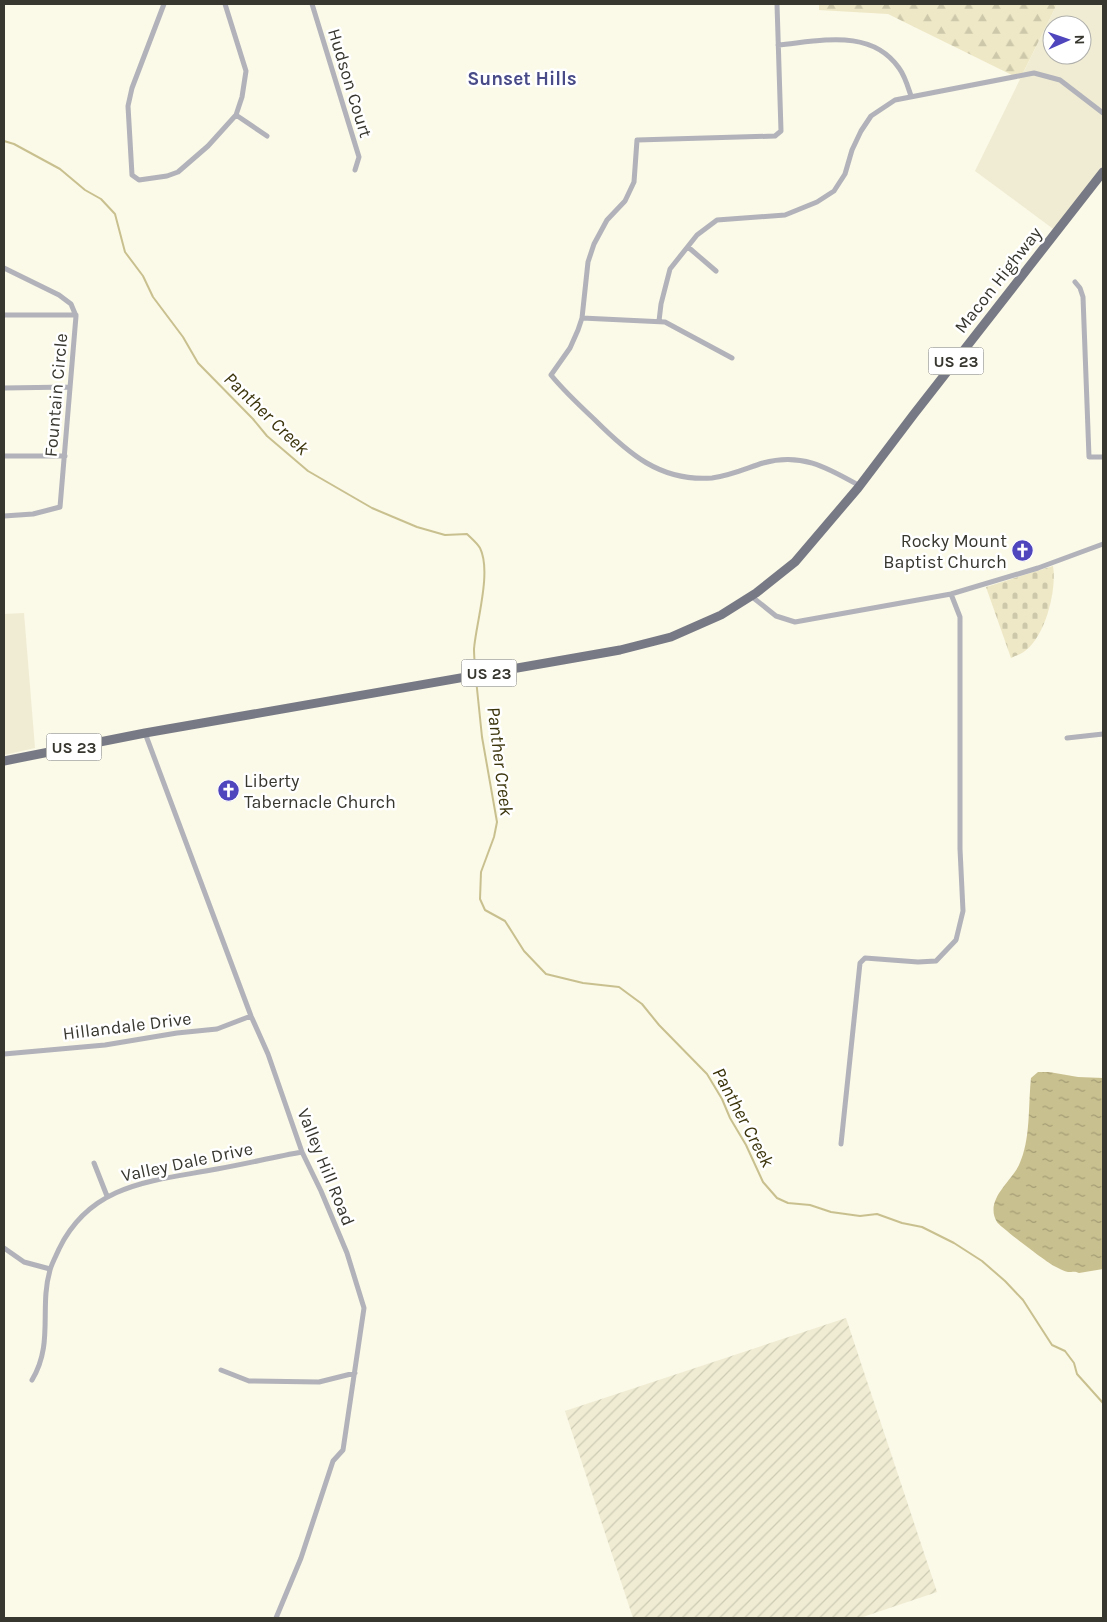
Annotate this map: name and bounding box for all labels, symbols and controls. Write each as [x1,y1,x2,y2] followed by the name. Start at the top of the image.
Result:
[1042,15,1092,65] north arrow
[323,26,377,141] street label: Hudson Court
[1071,34,1088,45] text: N
[467,68,577,90] district label: Sunset Hills
[950,222,1047,338] street label: Macon Highway
[40,332,72,458] street label: Fountain Circle
[928,348,984,374] road number: US 23
[219,368,314,460] water label: Panther Creek
[883,530,1007,573] place label: Rocky Mount Baptist Church
[1011,539,1035,563] church icon: Rocky Mount Baptist Church
[462,660,516,686] road number: US 23
[482,705,518,817] water label: Panther Creek
[46,734,102,760] road number: US 23
[244,770,396,813] place label: Liberty Tabernacle Church
[216,779,240,803] church icon: Liberty Tabernacle Church
[61,1007,193,1045] street label: Hillandale Drive
[708,1064,779,1171] water label: Panther Creek
[292,1105,360,1229] street label: Valley Hill Road
[119,1137,255,1187] street label: Valley Dale Drive

